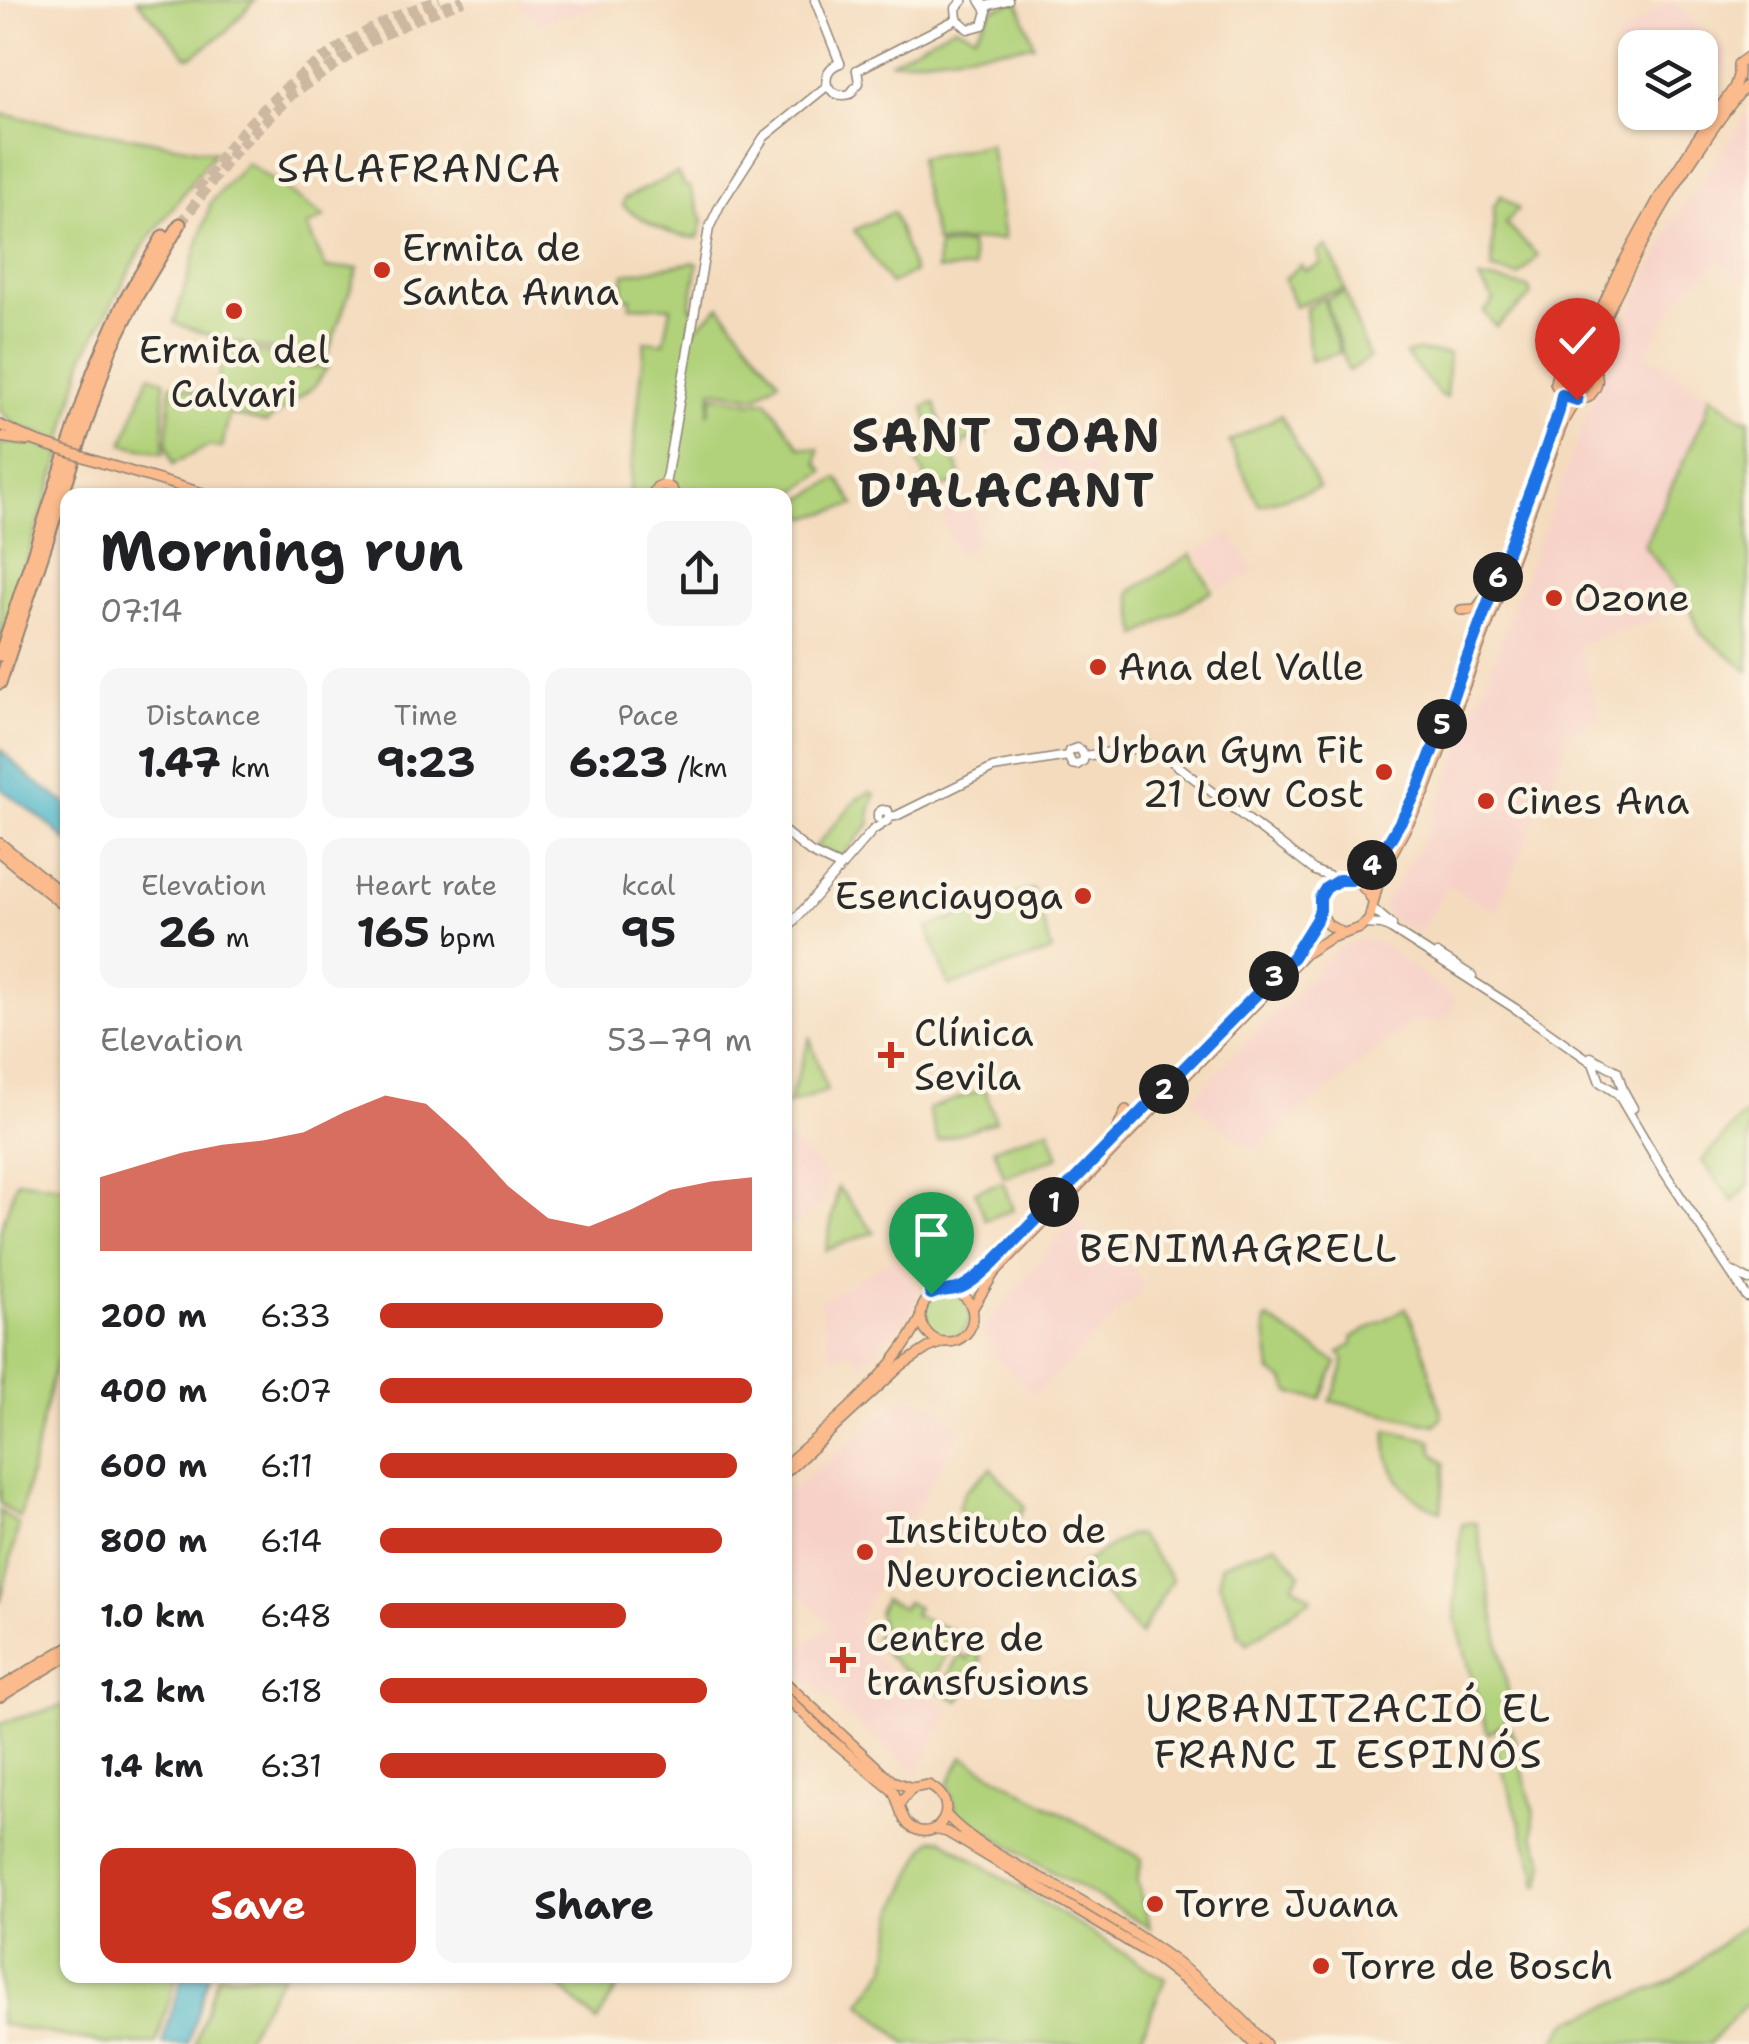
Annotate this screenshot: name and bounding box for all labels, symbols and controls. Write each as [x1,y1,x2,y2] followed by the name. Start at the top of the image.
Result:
[1618,30,1718,130] map controls
[1618,30,1718,130] button: layers
[277,141,563,195] district label: SALAFRANCA
[402,222,619,317] place label: Ermita de Santa Anna
[371,259,393,281] marker: Ermita de Santa Anna
[1535,298,1620,401] pin
[223,300,245,322] marker: Ermita del Calvari
[1550,313,1605,368] icon: check
[139,324,330,419] place label: Ermita del Calvari
[852,403,1162,522] district label: SANT JOAN D'ALACANT
[100,514,464,588] text: Morning run
[647,521,752,626] button: share
[1473,552,1523,602] pin: 6
[1488,558,1508,596] text: 6
[1574,572,1690,623] place label: Ozone
[1543,587,1565,609] marker: Ozone
[100,589,183,632] text: 07:14
[1118,641,1364,692] place label: Ana del Valle
[1087,656,1109,678] marker: Ana del Valle
[146,696,261,734] text: Distance
[394,696,458,734] text: Time
[618,696,679,734] text: Pace
[1417,699,1467,749] pin: 5
[1433,705,1451,743] text: 5
[1096,724,1364,819] place label: Urban Gym Fit 21 Low Cost
[137,734,221,790] text: 1.47
[376,734,476,790] text: 9:23
[569,734,668,790] text: 6:23
[221,748,270,786] text: km
[668,748,728,786] text: /km
[1373,761,1395,783] marker: Urban Gym Fit 21 Low Cost
[1506,775,1690,826] place label: Cines Ana
[1475,790,1497,812] marker: Cines Ana
[1347,840,1397,890] pin: 4
[1362,846,1382,884] text: 4
[141,866,266,904] text: Elevation
[355,866,497,904] text: Heart rate
[621,866,676,904] text: kcal
[835,870,1063,921] place label: Esenciayoga
[1072,885,1094,907] marker: Esenciayoga
[158,904,216,960] text: 26
[356,904,430,960] text: 165
[620,904,676,960] text: 95
[216,918,250,956] text: m
[430,918,496,956] text: bpm
[1249,951,1299,1001] pin: 3
[1264,957,1284,995] text: 3
[914,1007,1034,1102] place label: Clínica Sevila
[100,1018,243,1061] text: Elevation
[607,1018,752,1061] text: 53–79 m
[878,1042,904,1068] marker: Clínica Sevila
[1139,1064,1189,1114] pin: 2
[1154,1070,1174,1108] text: 2
[1029,1177,1079,1227] pin: 1
[1048,1183,1060,1221] text: 1
[889,1192,974,1295] pin
[904,1207,959,1262] icon: arrive
[1079,1221,1399,1275] district label: BENIMAGRELL
[100,1294,207,1337] text: 200 m
[260,1294,331,1337] text: 6:33
[100,1369,207,1412] text: 400 m
[260,1369,332,1412] text: 6:07
[100,1444,207,1487] text: 600 m
[260,1444,313,1487] text: 6:11
[885,1504,1138,1599] place label: Instituto de Neurociencias
[100,1519,207,1562] text: 800 m
[260,1519,322,1562] text: 6:14
[854,1541,876,1563] marker: Instituto de Neurociencias
[100,1594,205,1637] text: 1.0 km
[260,1594,332,1637] text: 6:48
[866,1612,1090,1707] place label: Centre de transfusions
[830,1647,856,1673] marker: Centre de transfusions
[100,1669,205,1712] text: 1.2 km
[260,1669,323,1712] text: 6:18
[1145,1681,1553,1781] district label: URBANITZACIÓ EL FRANC I ESPINÓS
[100,1744,203,1787] text: 1.4 km
[260,1744,322,1787] text: 6:31
[100,1848,416,1963] button: Save
[436,1848,752,1963] button: Share
[1175,1878,1398,1929] place label: Torre Juana
[1144,1893,1166,1915] marker: Torre Juana
[1341,1940,1613,1991] place label: Torre de Bosch
[1310,1955,1332,1977] marker: Torre de Bosch

